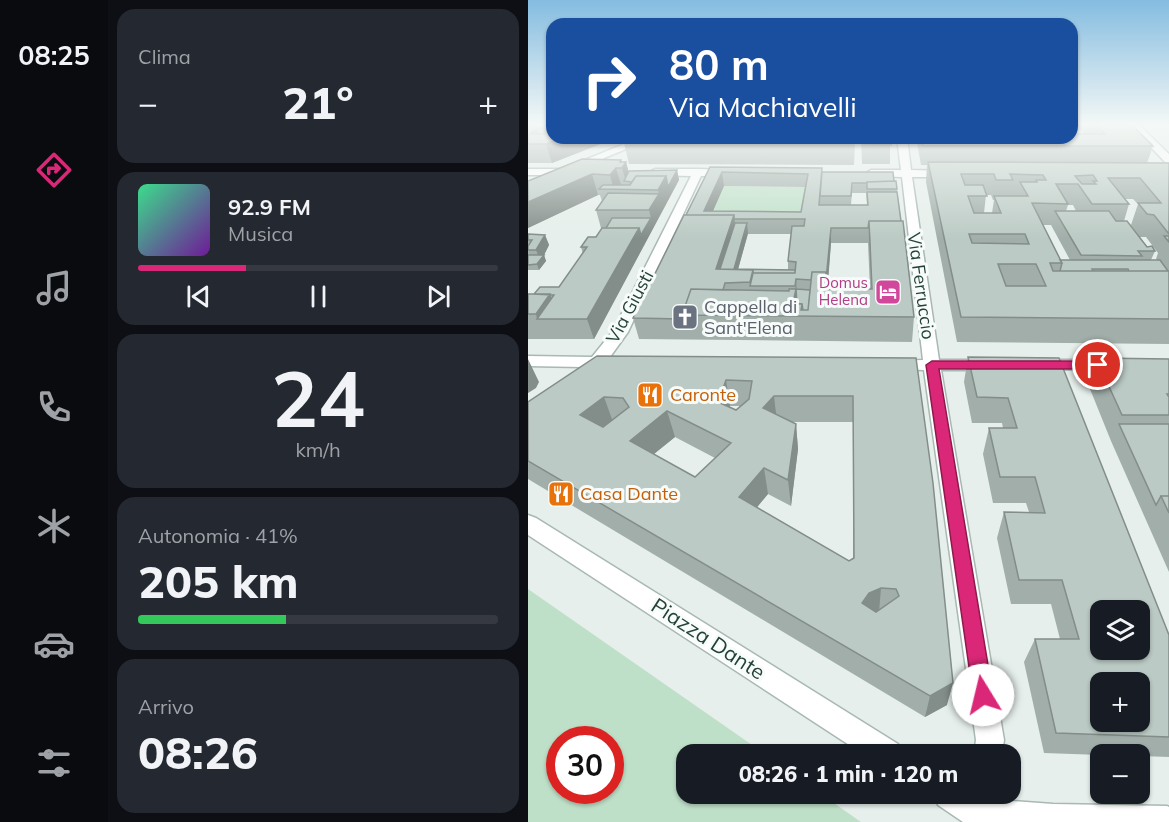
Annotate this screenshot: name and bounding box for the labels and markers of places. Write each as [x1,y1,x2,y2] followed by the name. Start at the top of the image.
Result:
[819,273,868,309] place label: Domus Helena
[873,277,903,307] hotel icon: Domus Helena
[704,295,797,339] place label: Cappella di Sant'Elena
[670,302,700,332] church icon: Cappella di Sant'Elena
[1072,339,1123,390] pin
[635,380,665,410] restaurant icon: Caronte
[670,383,736,406] place label: Caronte
[546,479,576,509] restaurant icon: Casa Dante
[580,482,678,505] place label: Casa Dante

